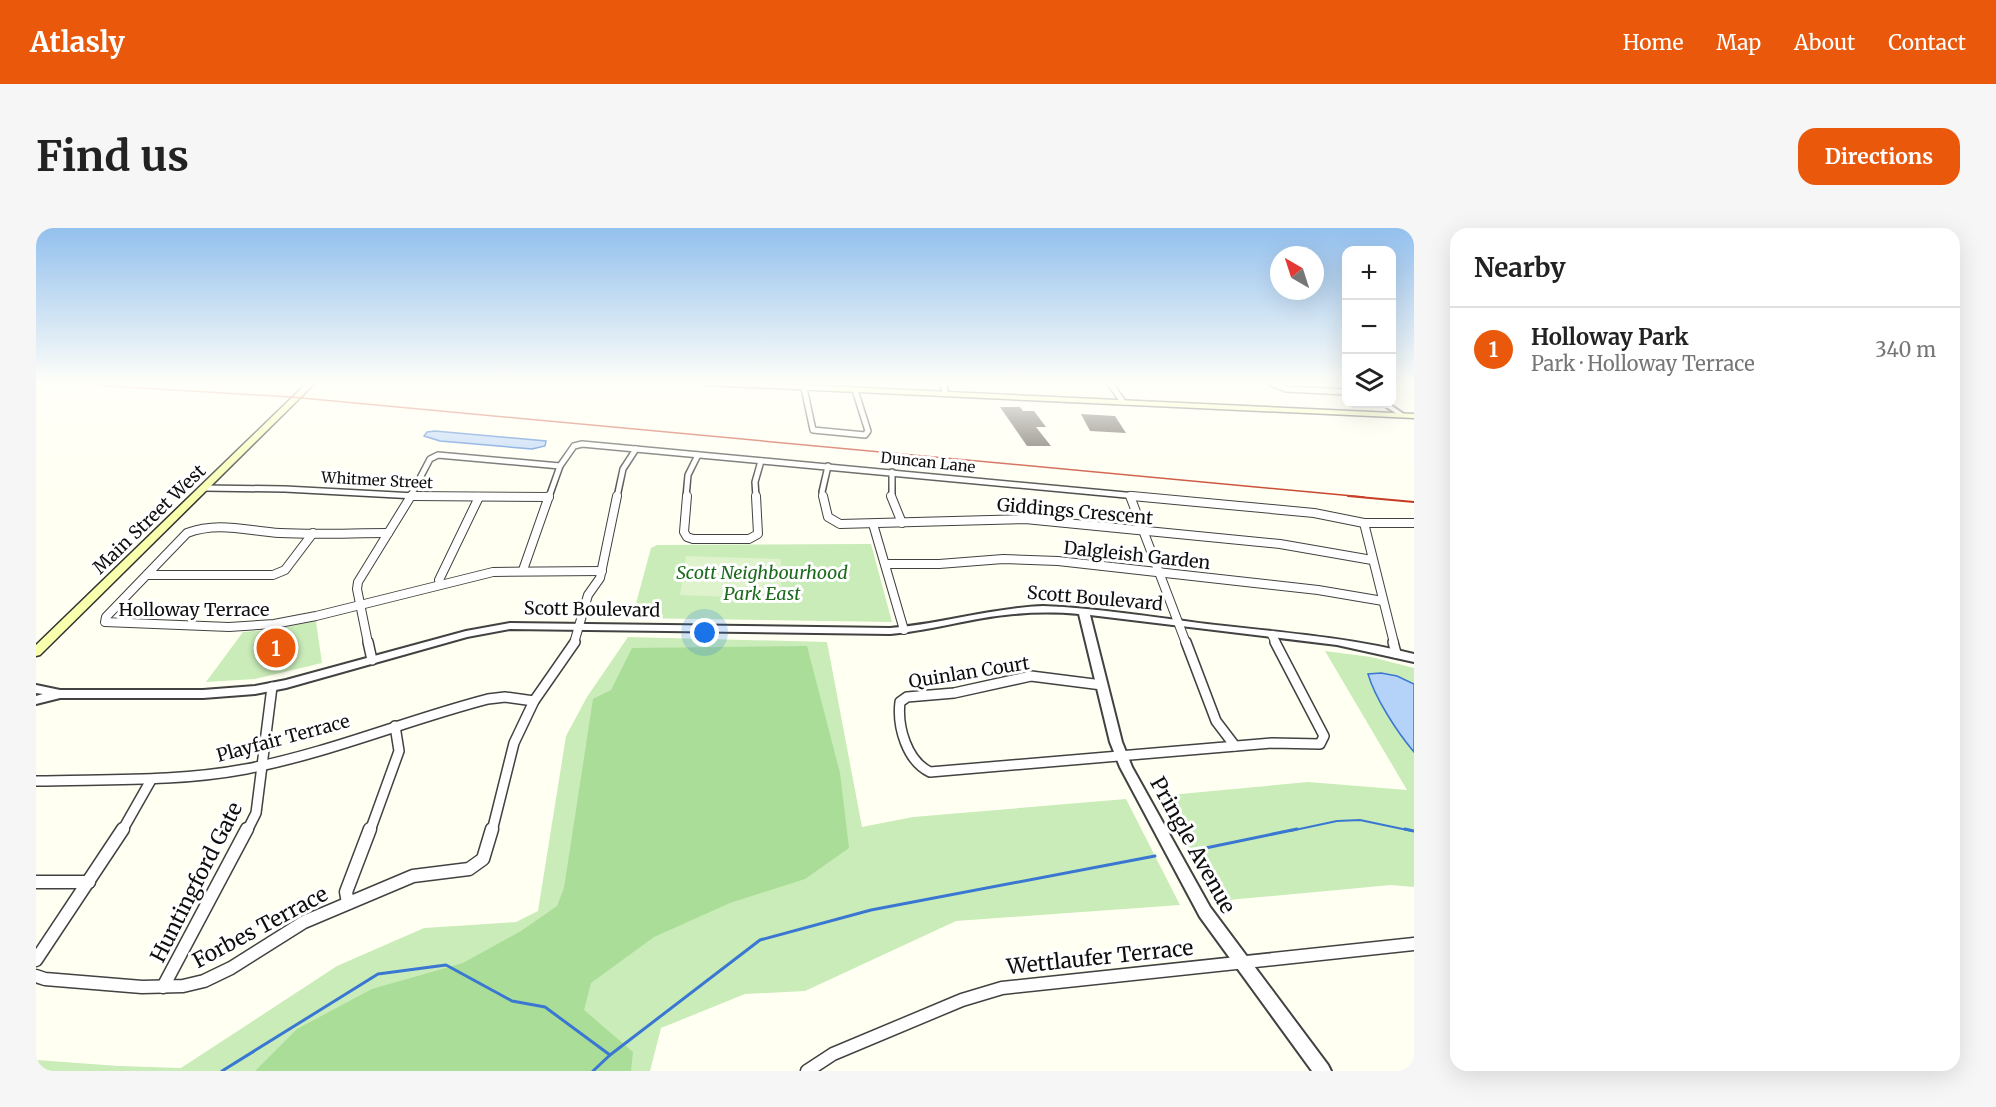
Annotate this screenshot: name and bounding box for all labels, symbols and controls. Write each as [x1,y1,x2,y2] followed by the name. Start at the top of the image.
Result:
[30,24,125,60] text: Atlasly
[1623,29,1683,56] text: Home
[1716,29,1761,56] text: Map
[1794,29,1855,56] text: About
[1888,29,1966,56] text: Contact
[1798,128,1960,185] button: Directions
[36,130,189,182] text: Find us
[1270,246,1324,300] north arrow
[1342,246,1396,408] map controls
[1342,246,1396,300] button: +
[1474,251,1566,284] text: Nearby
[1342,300,1396,354] button: −
[1531,323,1689,351] text: Holloway Park
[1489,337,1498,362] text: 1
[1875,337,1936,362] text: 340 m
[1531,351,1755,376] text: Park · Holloway Terrace
[1342,354,1396,408] button: layers
[880,448,977,476] street label: Duncan Lane
[88,459,210,579] street label: Main Street West
[320,468,433,492] street label: Whitmer Street
[996,493,1154,529] street label: Giddings Crescent
[1062,536,1212,574] street label: Dalgleish Garden
[676,561,848,605] park label: Scott Neighbourhood Park East
[1026,581,1164,615] street label: Scott Boulevard
[524,596,660,622] street label: Scott Boulevard
[119,598,269,621] street label: Holloway Terrace
[690,618,719,647] your location
[256,626,296,670] pin: 1
[907,651,1031,693] street label: Quinlan Court
[214,709,352,767] street label: Playfair Terrace
[1144,772,1242,918] street label: Pringle Avenue
[144,797,248,967] street label: Huntingford Gate
[188,880,332,974] street label: Forbes Terrace
[1004,934,1195,980] street label: Wettlaufer Terrace

